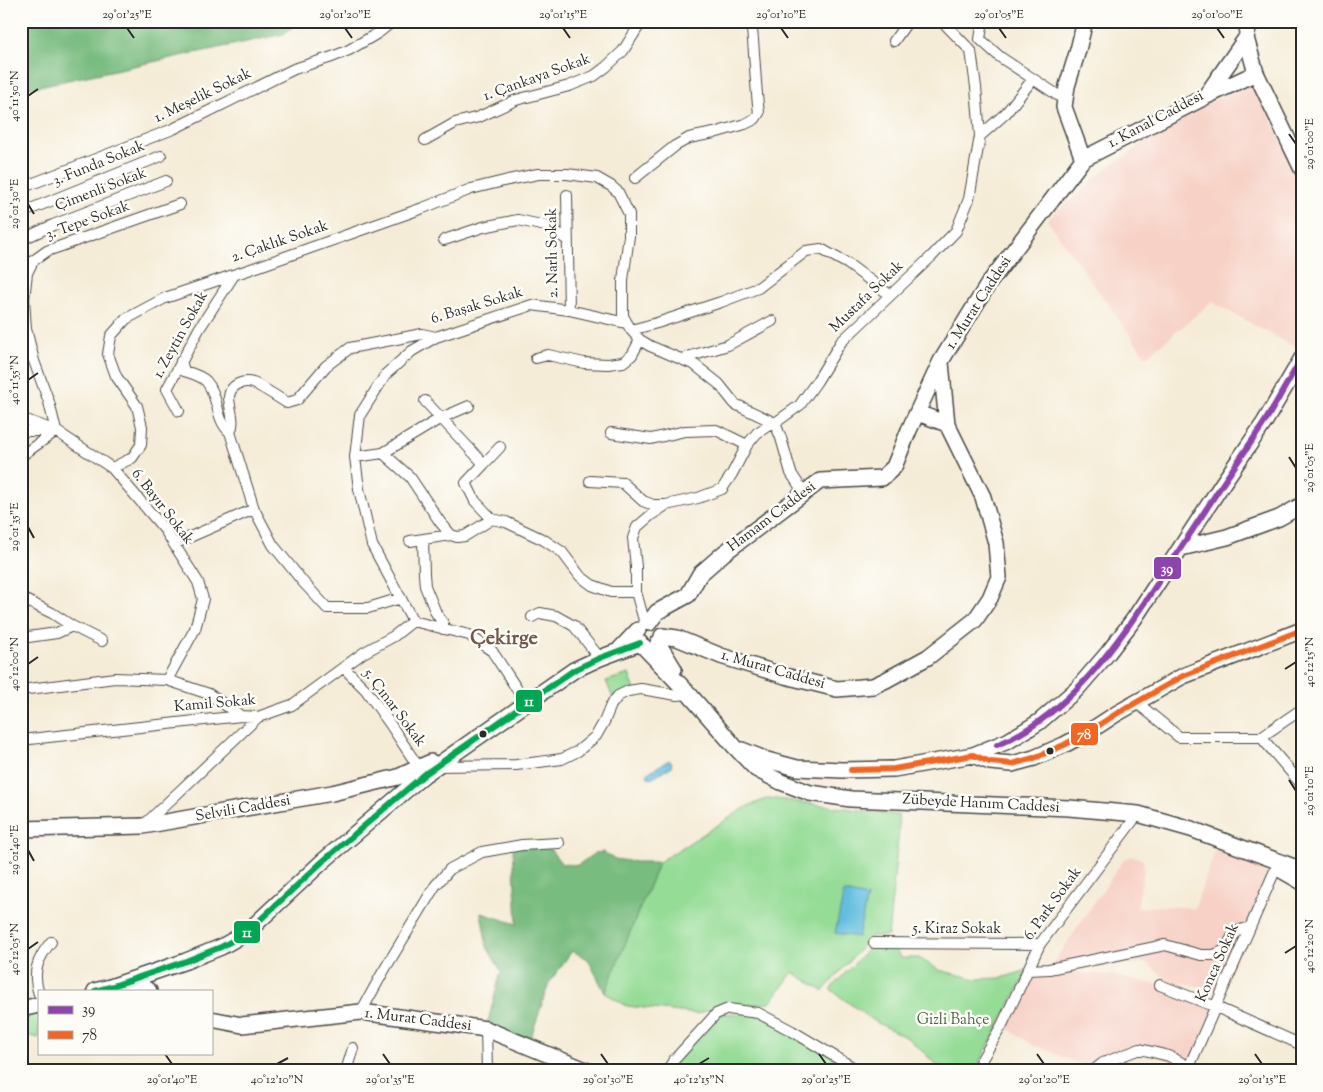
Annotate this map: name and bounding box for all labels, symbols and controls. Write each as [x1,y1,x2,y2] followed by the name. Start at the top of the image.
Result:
[102,6,153,24] text: 29°01'25"E
[319,6,371,24] text: 29°01'20"E
[539,6,588,24] text: 29°01'15"E
[756,6,807,24] text: 29°01'10"E
[974,6,1025,24] text: 29°01'05"E
[1191,6,1244,24] text: 29°01'00"E
[481,49,593,107] street label: 1. Çankaya Sokak
[151,63,255,129] street label: 1. Meşelik Sokak
[6,70,24,122] text: 40°11'50"N
[1105,86,1207,154] street label: 1. Kanal Caddesi
[1301,117,1319,170] text: 29°01'00"E
[50,136,148,192] street label: 3. Funda Sokak
[52,163,150,217] street label: Çimenli Sokak
[6,178,24,229] text: 29°01'30"E
[43,196,133,246] street label: 3. Tepe Sokak
[542,208,564,298] street label: 2. Narlı Sokak
[229,216,331,268] street label: 2. Çaklık Sokak
[941,252,1017,354] street label: 1. Murat Caddesi
[825,256,909,338] street label: Mustafa Sokak
[428,282,526,330] street label: 6. Başak Sokak
[148,288,214,382] street label: 1. Zeytin Sokak
[6,355,24,405] text: 40°11'55"N
[1301,442,1319,493] text: 29°01'05"E
[126,465,198,549] street label: 6. Bayır Sokak
[723,477,821,557] street label: Hamam Caddesi
[6,502,24,551] text: 29°01'35"E
[1153,556,1182,580] line badge: 39
[1161,560,1173,580] text: 39
[470,625,538,654] district label: Çekirge
[1301,636,1319,687] text: 40°12'15"N
[6,637,24,691] text: 40°12'00"N
[718,645,828,695] street label: 1. Murat Caddesi
[357,664,430,751] street label: 5. Çınar Sokak
[515,689,543,713] line badge: 11
[173,690,257,718] street label: Kamil Sokak
[524,693,534,713] text: 11
[1070,722,1099,746] line badge: 78
[1077,726,1091,746] text: 78
[478,729,488,739] unlabelled marker
[1045,746,1055,756] unlabelled marker
[1301,765,1319,816] text: 29°01'10"E
[902,789,1060,819] street label: Zübeyde Hanım Caddesi
[194,790,292,828] street label: Selvili Caddesi
[6,824,24,875] text: 29°01'40"E
[1019,863,1087,945] street label: 6. Park Sokak
[912,919,1001,940] street label: 5. Kiraz Sokak
[1301,919,1319,973] text: 40°12'20"N
[233,920,261,944] line badge: 11
[1191,920,1245,1006] street label: Konca Sokak
[6,922,24,975] text: 40°12'05"N
[242,924,252,944] text: 11
[38,990,212,1054] legend
[82,1000,95,1021] text: 39
[363,1003,473,1037] street label: 1. Murat Caddesi
[917,1010,989,1031] park label: Gizli Bahçe
[82,1026,97,1047] text: 78
[147,1071,198,1089] text: 29°01'40"E
[251,1071,304,1089] text: 40°12'10"N
[366,1071,415,1089] text: 29°01'35"E
[583,1071,634,1089] text: 29°01'30"E
[674,1071,725,1089] text: 40°12'15"N
[801,1071,852,1089] text: 29°01'25"E
[1018,1071,1070,1089] text: 29°01'20"E
[1238,1071,1287,1089] text: 29°01'15"E

